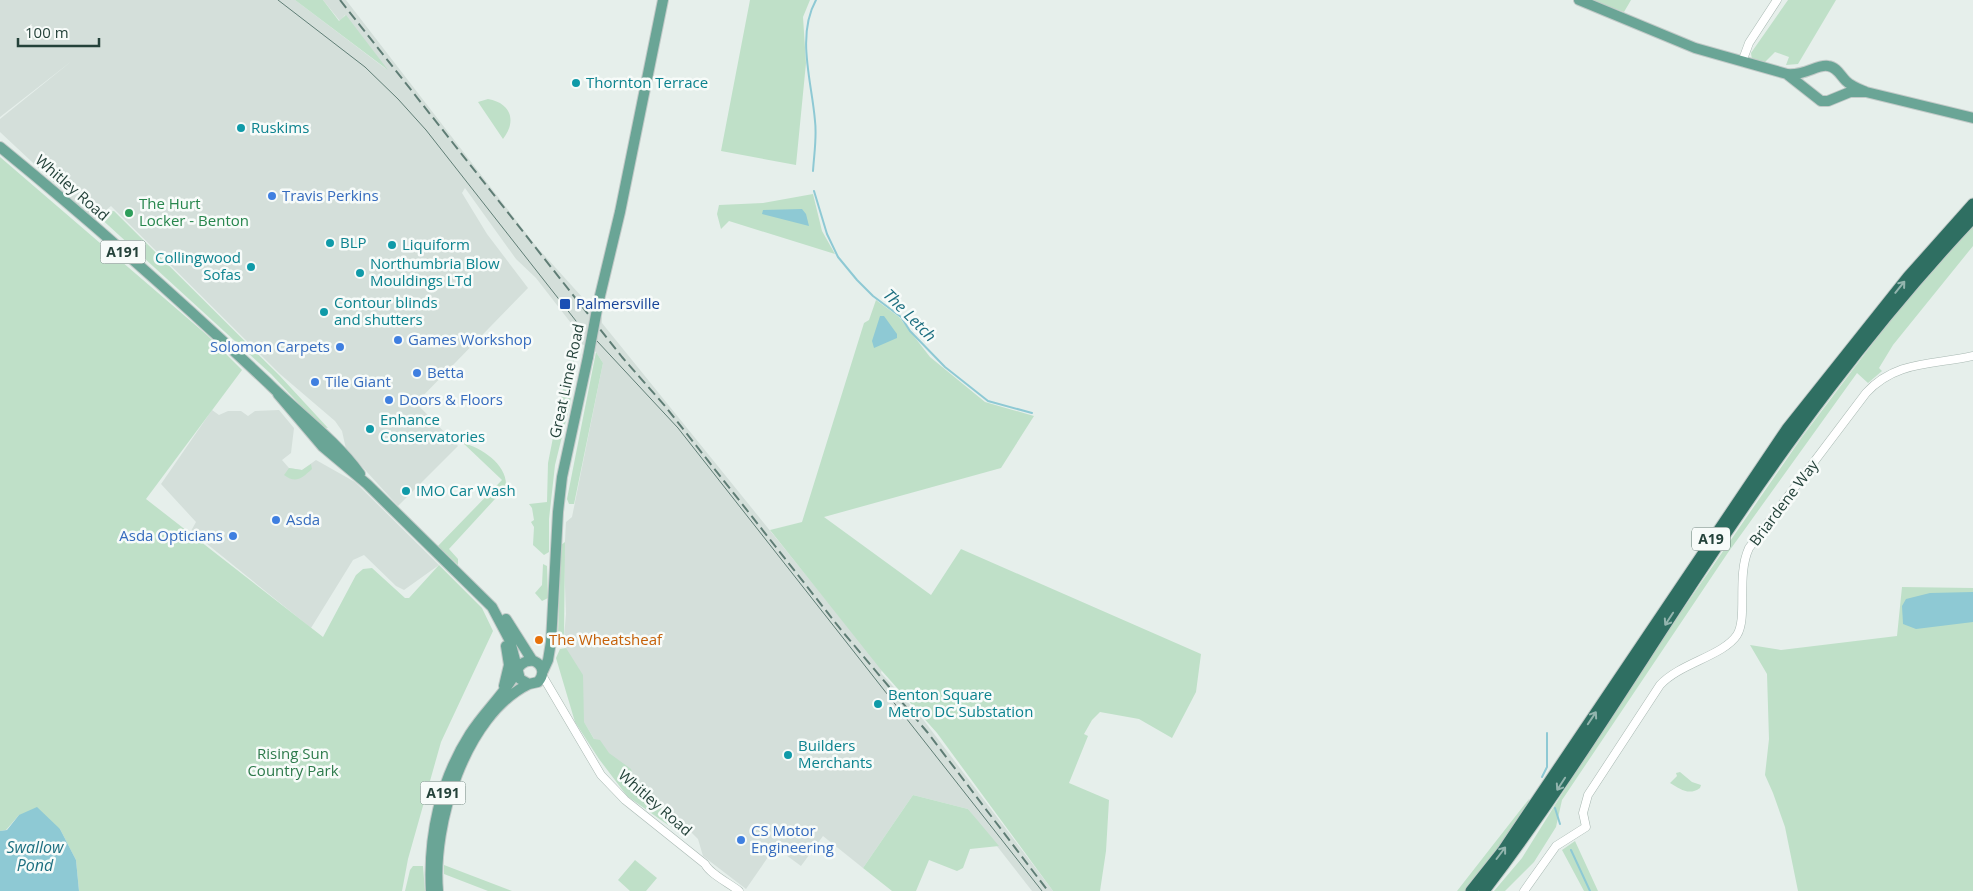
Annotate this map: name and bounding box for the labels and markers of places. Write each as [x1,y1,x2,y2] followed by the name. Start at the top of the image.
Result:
[586,72,708,92] place label: Thornton Terrace
[570,77,582,89] marker: Thornton Terrace
[251,117,309,137] place label: Ruskims
[235,122,247,134] marker: Ruskims
[282,185,379,205] place label: Travis Perkins
[266,190,278,202] marker: Travis Perkins
[139,193,249,230] place label: The Hurt Locker - Benton
[123,207,135,219] marker: The Hurt Locker - Benton
[340,232,367,252] place label: BLP
[402,234,470,254] place label: Liquiform
[324,237,336,249] marker: BLP
[386,239,398,251] marker: Liquiform
[155,247,241,284] place label: Collingwood Sofas
[370,253,500,290] place label: Northumbria Blow Mouldings LTd
[245,261,257,273] marker: Collingwood Sofas
[354,267,366,279] marker: Northumbria Blow Mouldings LTd
[334,292,438,329] place label: Contour blinds and shutters
[576,293,660,313] place label: Palmersville
[558,297,572,311] marker: Palmersville
[318,306,330,318] marker: Contour blinds and shutters
[408,329,532,349] place label: Games Workshop
[392,334,404,346] marker: Games Workshop
[210,336,330,356] place label: Solomon Carpets
[334,341,346,353] marker: Solomon Carpets
[427,362,464,382] place label: Betta
[411,367,423,379] marker: Betta
[325,371,391,391] place label: Tile Giant
[309,376,321,388] marker: Tile Giant
[399,389,503,409] place label: Doors & Floors
[383,394,395,406] marker: Doors & Floors
[380,409,485,446] place label: Enhance Conservatories
[364,423,376,435] marker: Enhance Conservatories
[416,480,516,500] place label: IMO Car Wash
[400,485,412,497] marker: IMO Car Wash
[286,509,320,529] place label: Asda
[270,514,282,526] marker: Asda
[119,525,223,545] place label: Asda Opticians
[227,530,239,542] marker: Asda Opticians
[549,629,663,649] place label: The Wheatsheaf
[533,634,545,646] marker: The Wheatsheaf
[888,684,1033,721] place label: Benton Square Metro DC Substation
[872,698,884,710] marker: Benton Square Metro DC Substation
[798,735,872,772] place label: Builders Merchants
[782,749,794,761] marker: Builders Merchants
[751,820,834,857] place label: CS Motor Engineering
[735,834,747,846] marker: CS Motor Engineering

